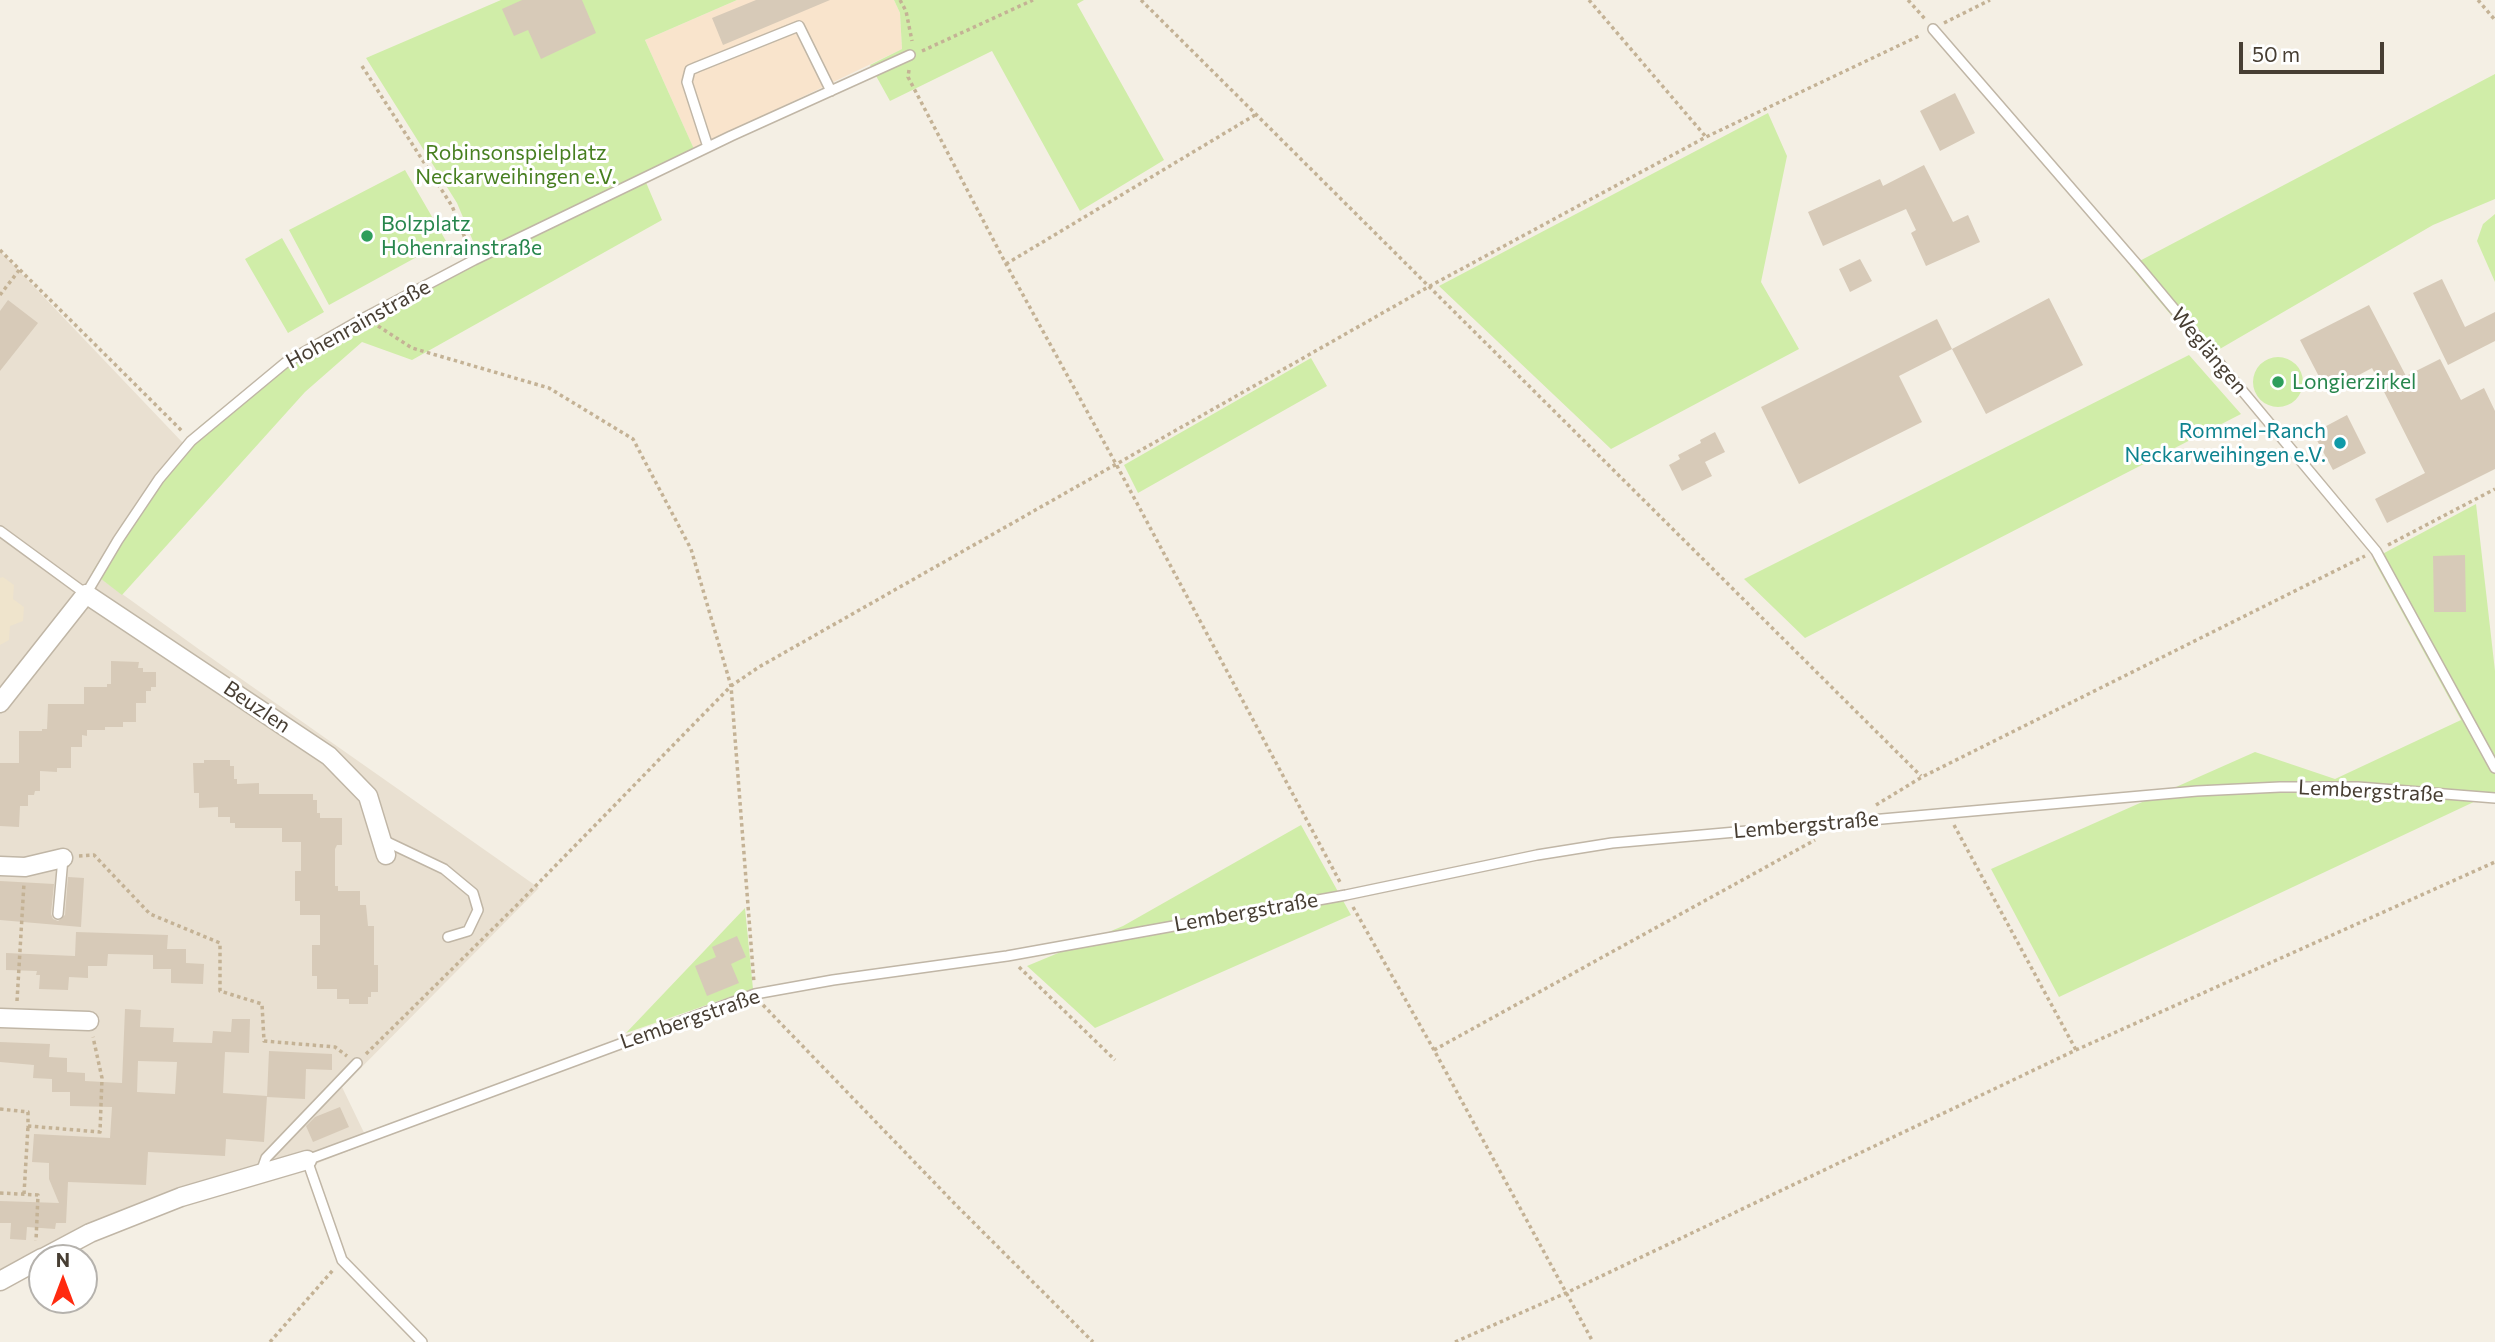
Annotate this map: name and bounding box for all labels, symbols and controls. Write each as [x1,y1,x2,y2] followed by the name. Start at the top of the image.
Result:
[2243,28,2388,72] scale bar
[2252,41,2300,66] text: 50 m
[415,140,617,190] park label: Robinsonspielplatz Neckarweihingen e.V.
[381,211,542,261] place label: Bolzplatz Hohenrainstraße
[359,228,375,244] marker: Bolzplatz Hohenrainstraße
[281,274,435,374] street label: Hohenrainstraße
[2166,303,2252,399] street label: Weglängen
[2292,369,2416,395] place label: Longierzirkel
[2270,374,2286,390] marker: Longierzirkel
[2125,418,2326,468] place label: Rommel-Ranch Neckarweihingen e.V.
[2332,435,2348,451] marker: Rommel-Ranch Neckarweihingen e.V.
[219,676,295,738] street label: Beuzlen
[2298,775,2444,807] street label: Lembergstraße
[1732,806,1880,844] street label: Lembergstraße
[1172,887,1320,937] street label: Lembergstraße
[617,983,763,1055] street label: Lembergstraße
[28,1244,98,1314] north arrow
[56,1248,70,1271] text: N

